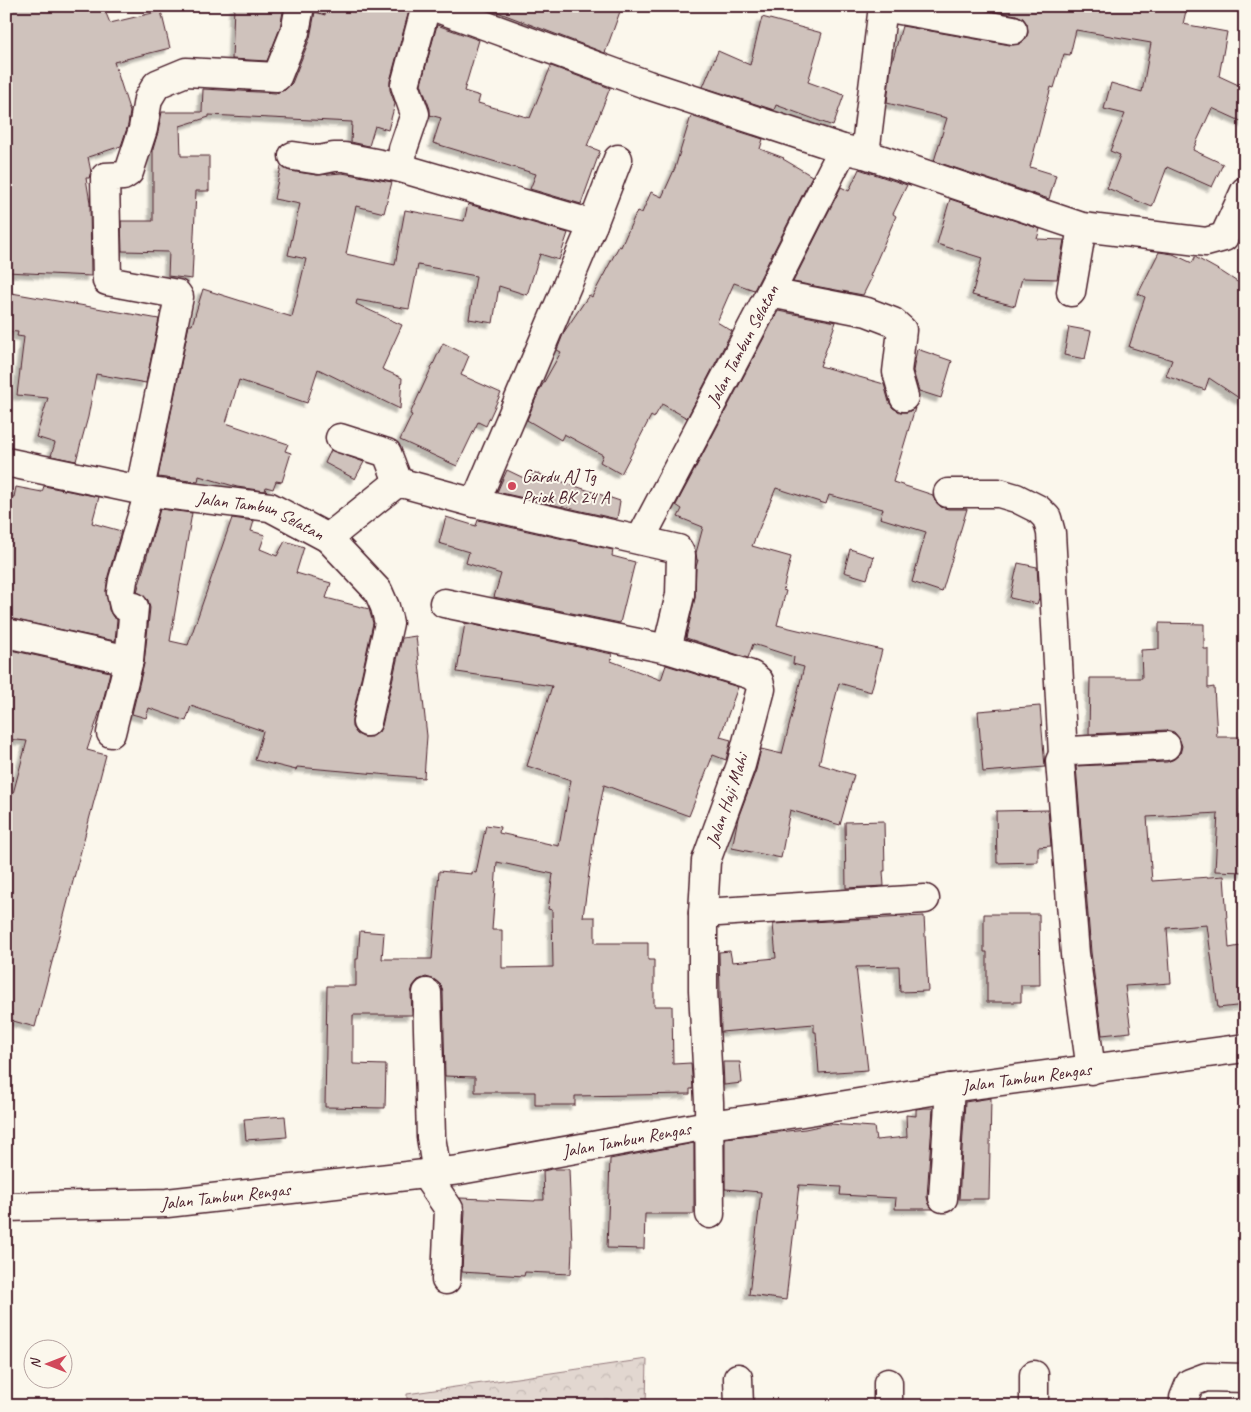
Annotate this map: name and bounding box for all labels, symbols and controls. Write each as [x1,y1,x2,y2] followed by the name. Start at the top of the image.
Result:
[701,280,784,410] street label: Jalan Tambun Selatan
[522,465,611,508] place label: Gardu AJ Tg Priok BK 24 A
[506,480,518,492] marker: Gardu AJ Tg Priok BK 24 A
[194,487,329,545] street label: Jalan Tambun Selatan
[701,748,754,850] street label: Jalan Haji Mahi
[960,1058,1094,1097] street label: Jalan Tambun Rengas
[559,1117,694,1162] street label: Jalan Tambun Rengas
[160,1178,293,1214] street label: Jalan Tambun Rengas
[22,1340,72,1390] north arrow
[27,1357,44,1368] text: N

